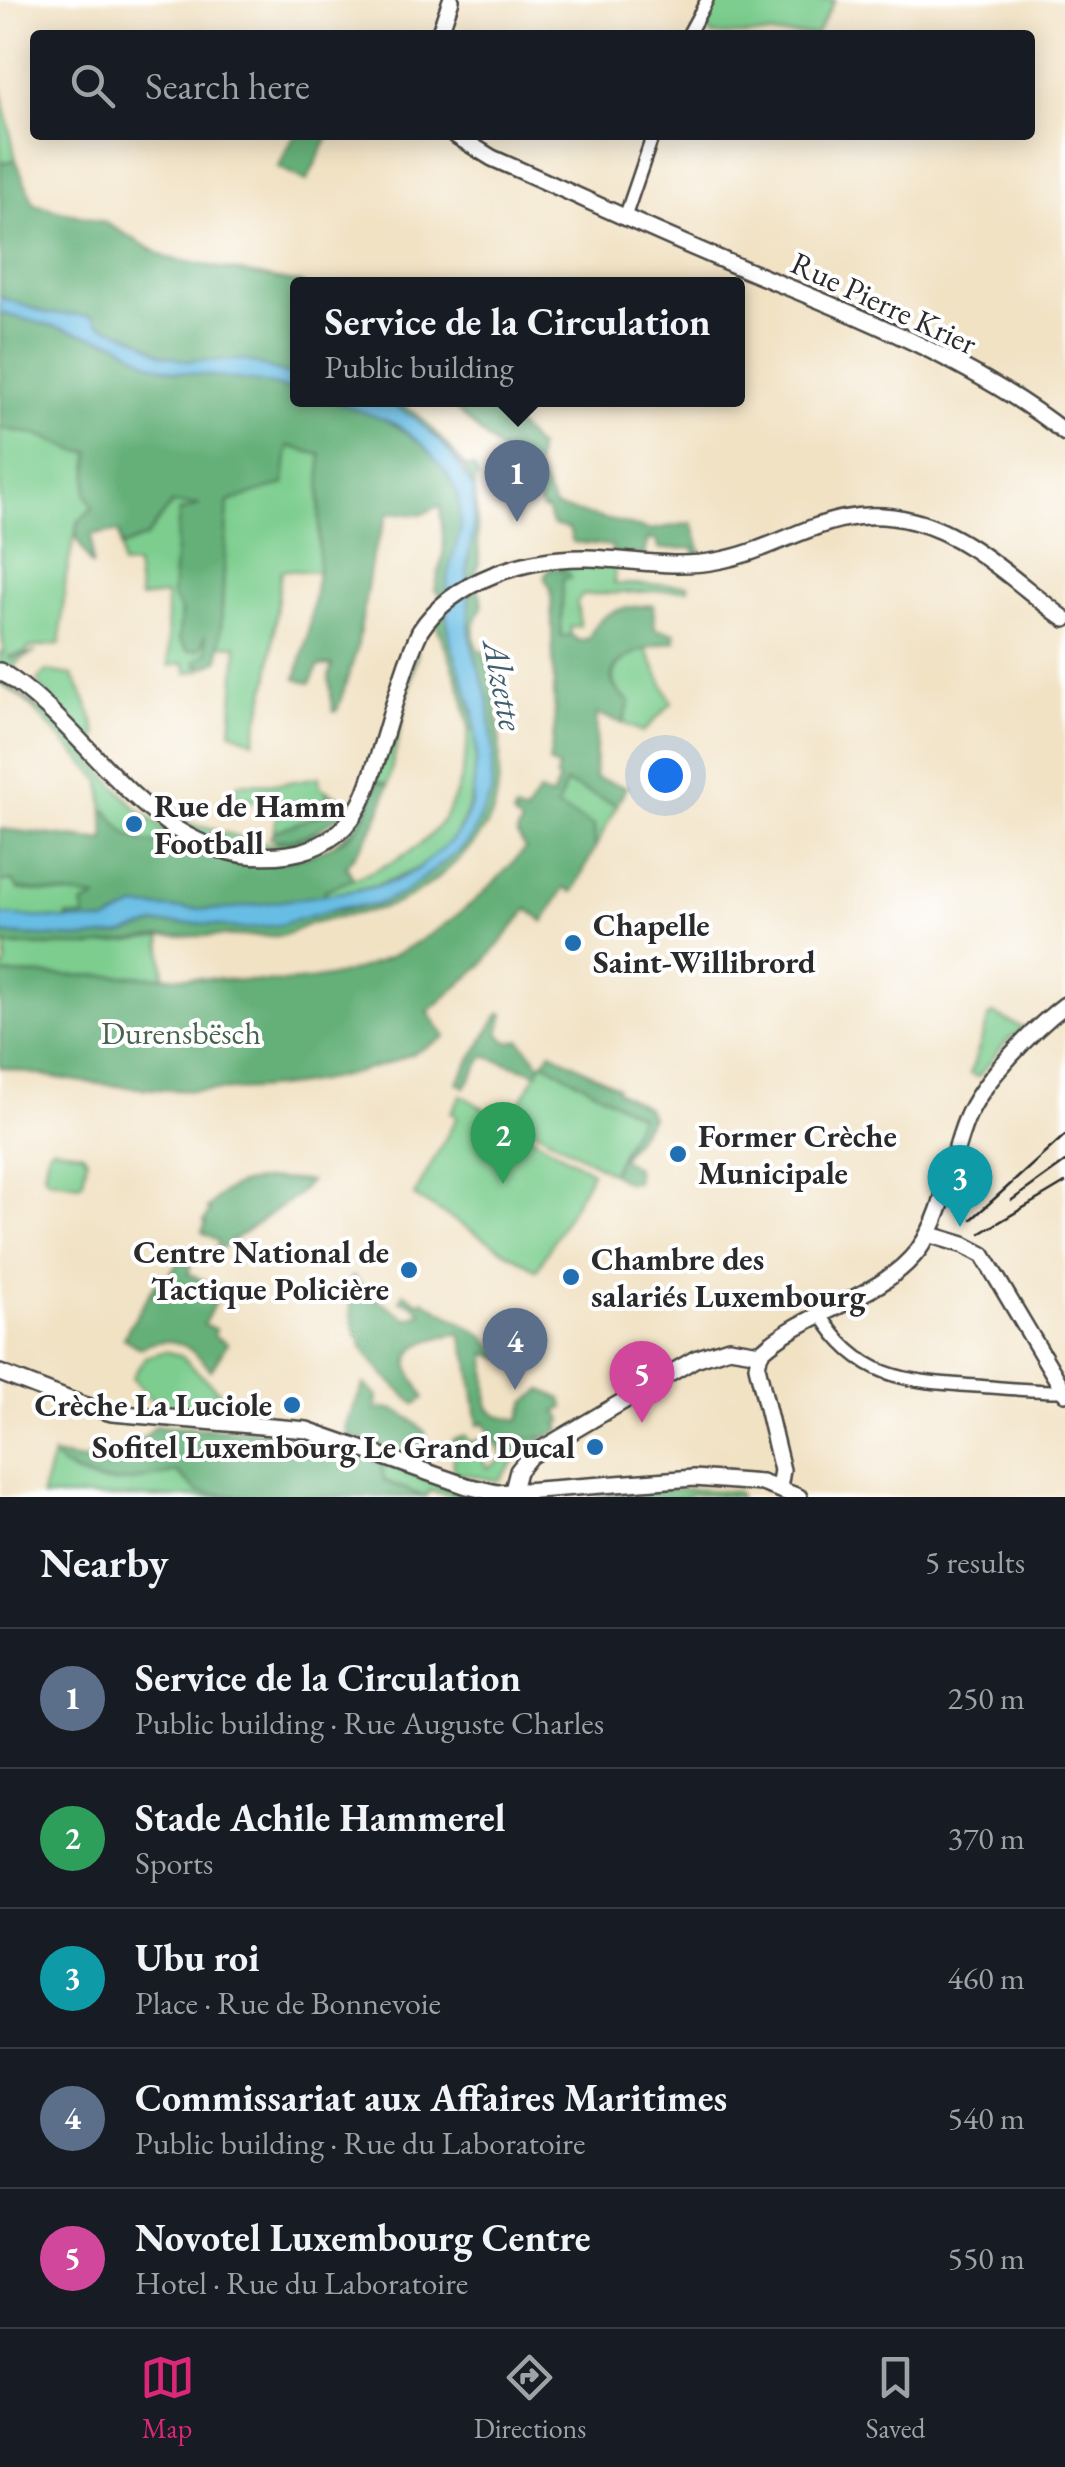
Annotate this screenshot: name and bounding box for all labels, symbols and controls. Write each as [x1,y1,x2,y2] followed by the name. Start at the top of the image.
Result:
[30,30,1035,140] search box
[65,58,120,113] icon: search
[145,61,310,110] text: Search here
[784,242,984,364] street label: Rue Pierre Krier
[290,277,745,407] popup
[325,297,710,346] text: Service de la Circulation
[325,346,514,388] text: Public building
[484,440,550,522] pin: 1
[473,633,535,735] water label: Alzette
[640,750,691,801] your location
[154,785,346,864] place label: Rue de Hamm Football
[123,813,145,835] marker: Rue de Hamm Football
[593,904,816,983] place label: Chapelle Saint-Willibrord
[562,932,584,954] marker: Chapelle Saint-Willibrord
[101,1012,261,1054] park label: Durensbësch
[470,1102,536,1184] pin: 2
[698,1115,897,1194] place label: Former Crèche Municipale
[667,1143,689,1165] marker: Former Crèche Municipale
[928,1144,992,1227] pin: 3
[133,1231,389,1310] place label: Centre National de Tactique Policière
[591,1238,867,1317] place label: Chambre des salariés Luxembourg
[398,1259,420,1281] marker: Centre National de Tactique Policière
[560,1266,582,1288] marker: Chambre des salariés Luxembourg
[482,1308,548,1390] pin: 4
[610,1340,674,1423] pin: 5
[35,1384,272,1426] place label: Crèche La Luciole
[281,1394,303,1416] marker: Crèche La Luciole
[92,1426,575,1468] place label: Sofitel Luxembourg Le Grand Ducal
[584,1436,606,1458] marker: Sofitel Luxembourg Le Grand Ducal
[40,1535,169,1590] text: Nearby
[925,1541,1025,1583] text: 5 results
[135,1653,521,1702] text: Service de la Circulation
[64,1677,81,1719] text: 1
[948,1677,1025,1719] text: 250 m
[135,1702,604,1744] text: Public building · Rue Auguste Charles
[135,1793,506,1842] text: Stade Achile Hammerel
[64,1817,81,1859] text: 2
[948,1817,1025,1859] text: 370 m
[135,1842,213,1884] text: Sports
[135,1933,259,1982] text: Ubu roi
[64,1957,81,1999] text: 3
[948,1957,1025,1999] text: 460 m
[135,1982,441,2024] text: Place · Rue de Bonnevoie
[135,2073,727,2122] text: Commissariat aux Affaires Maritimes
[64,2097,81,2139] text: 4
[948,2097,1025,2139] text: 540 m
[135,2122,586,2164] text: Public building · Rue du Laboratoire
[135,2213,591,2262] text: Novotel Luxembourg Centre
[64,2237,81,2279] text: 5
[948,2237,1025,2279] text: 550 m
[135,2262,468,2304] text: Hotel · Rue du Laboratoire
[140,2350,195,2446] tab: Map
[474,2350,586,2446] tab: Directions
[865,2350,925,2446] tab: Saved

